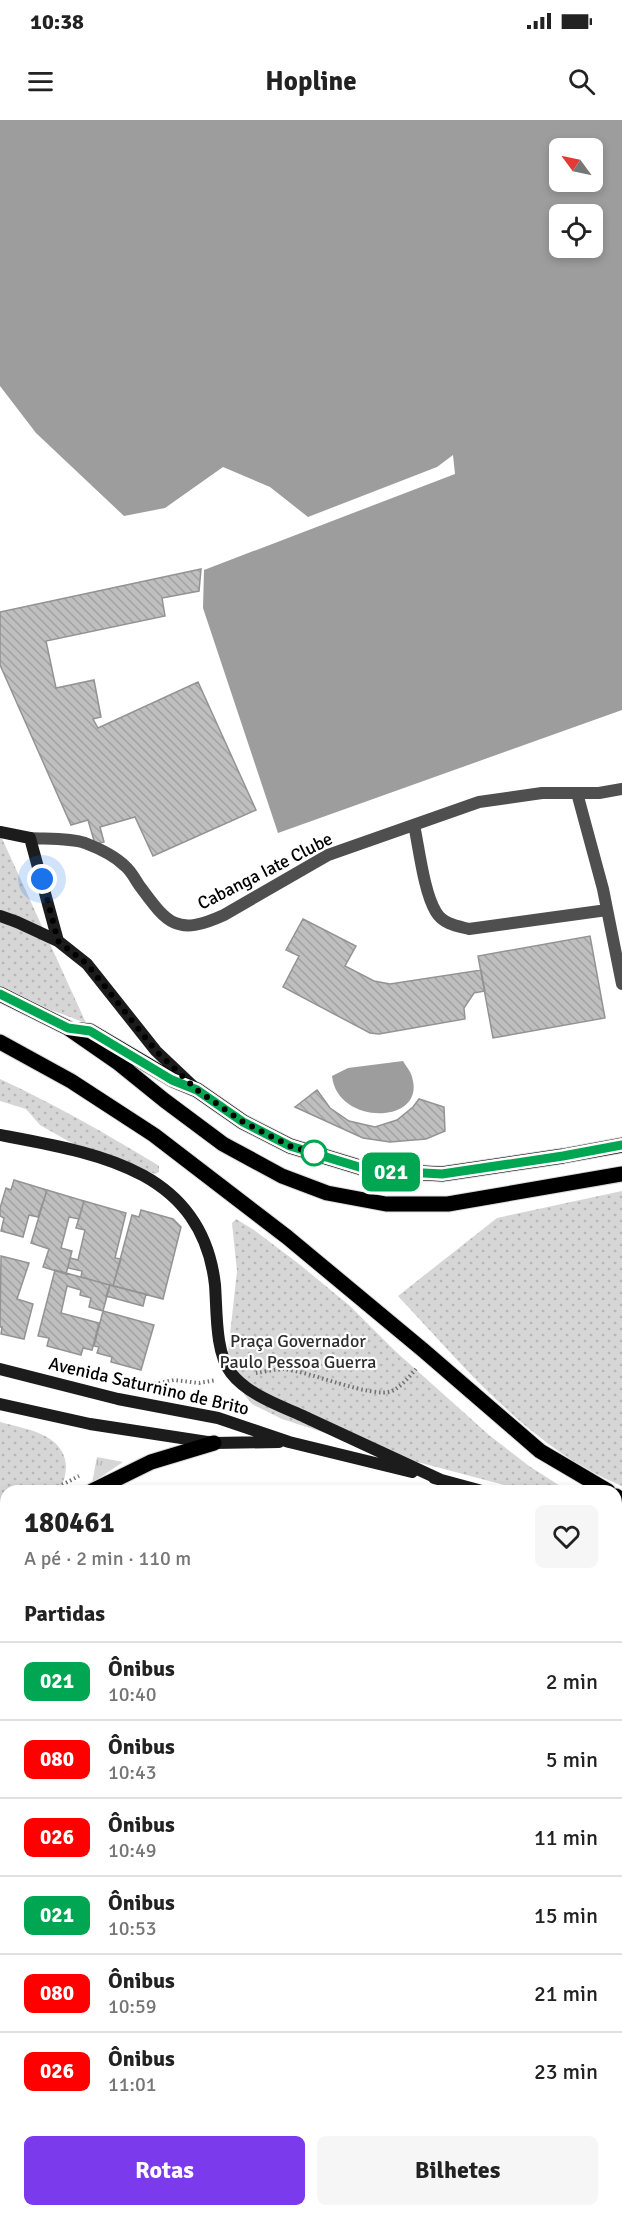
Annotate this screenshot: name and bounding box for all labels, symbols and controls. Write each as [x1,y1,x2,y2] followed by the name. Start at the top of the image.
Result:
[30,8,84,35] text: 10:38
[24,65,57,98] icon: menu
[265,65,357,98] text: Hopline
[565,65,598,98] icon: search
[549,138,603,192] north arrow
[549,138,603,258] map controls
[549,204,603,258] button: locate
[194,827,336,915] street label: Cabanga Iate Clube
[27,864,57,894] your location
[301,1140,327,1166] unlabelled marker
[356,1152,426,1192] line badge: 021
[374,1159,408,1185] text: 021
[220,1330,376,1373] park label: Praça Governador Paulo Pessoa Guerra
[47,1352,251,1420] street label: Avenida Saturnino de Brito
[535,1505,598,1568] button: heart
[24,1506,115,1540] text: 180461
[24,1546,191,1571] text: A pé · 2 min · 110 m
[24,1600,105,1627] text: Partidas
[108,1655,175,1682] text: Ônibus
[40,1668,74,1694] text: 021
[546,1668,598,1695] text: 2 min
[108,1682,157,1707] text: 10:40
[108,1733,175,1760] text: Ônibus
[40,1746,74,1772] text: 080
[546,1746,598,1773] text: 5 min
[108,1760,157,1785] text: 10:43
[108,1811,175,1838] text: Ônibus
[40,1824,74,1850] text: 026
[534,1824,598,1851] text: 11 min
[108,1838,157,1863] text: 10:49
[108,1889,175,1916] text: Ônibus
[40,1902,74,1928] text: 021
[534,1902,598,1929] text: 15 min
[108,1916,157,1941] text: 10:53
[108,1967,175,1994] text: Ônibus
[40,1980,74,2006] text: 080
[534,1980,598,2007] text: 21 min
[108,1994,157,2019] text: 10:59
[108,2045,175,2072] text: Ônibus
[40,2058,74,2084] text: 026
[534,2058,598,2085] text: 23 min
[108,2072,157,2097] text: 11:01
[24,2136,305,2205] button: Rotas
[317,2136,598,2205] button: Bilhetes

